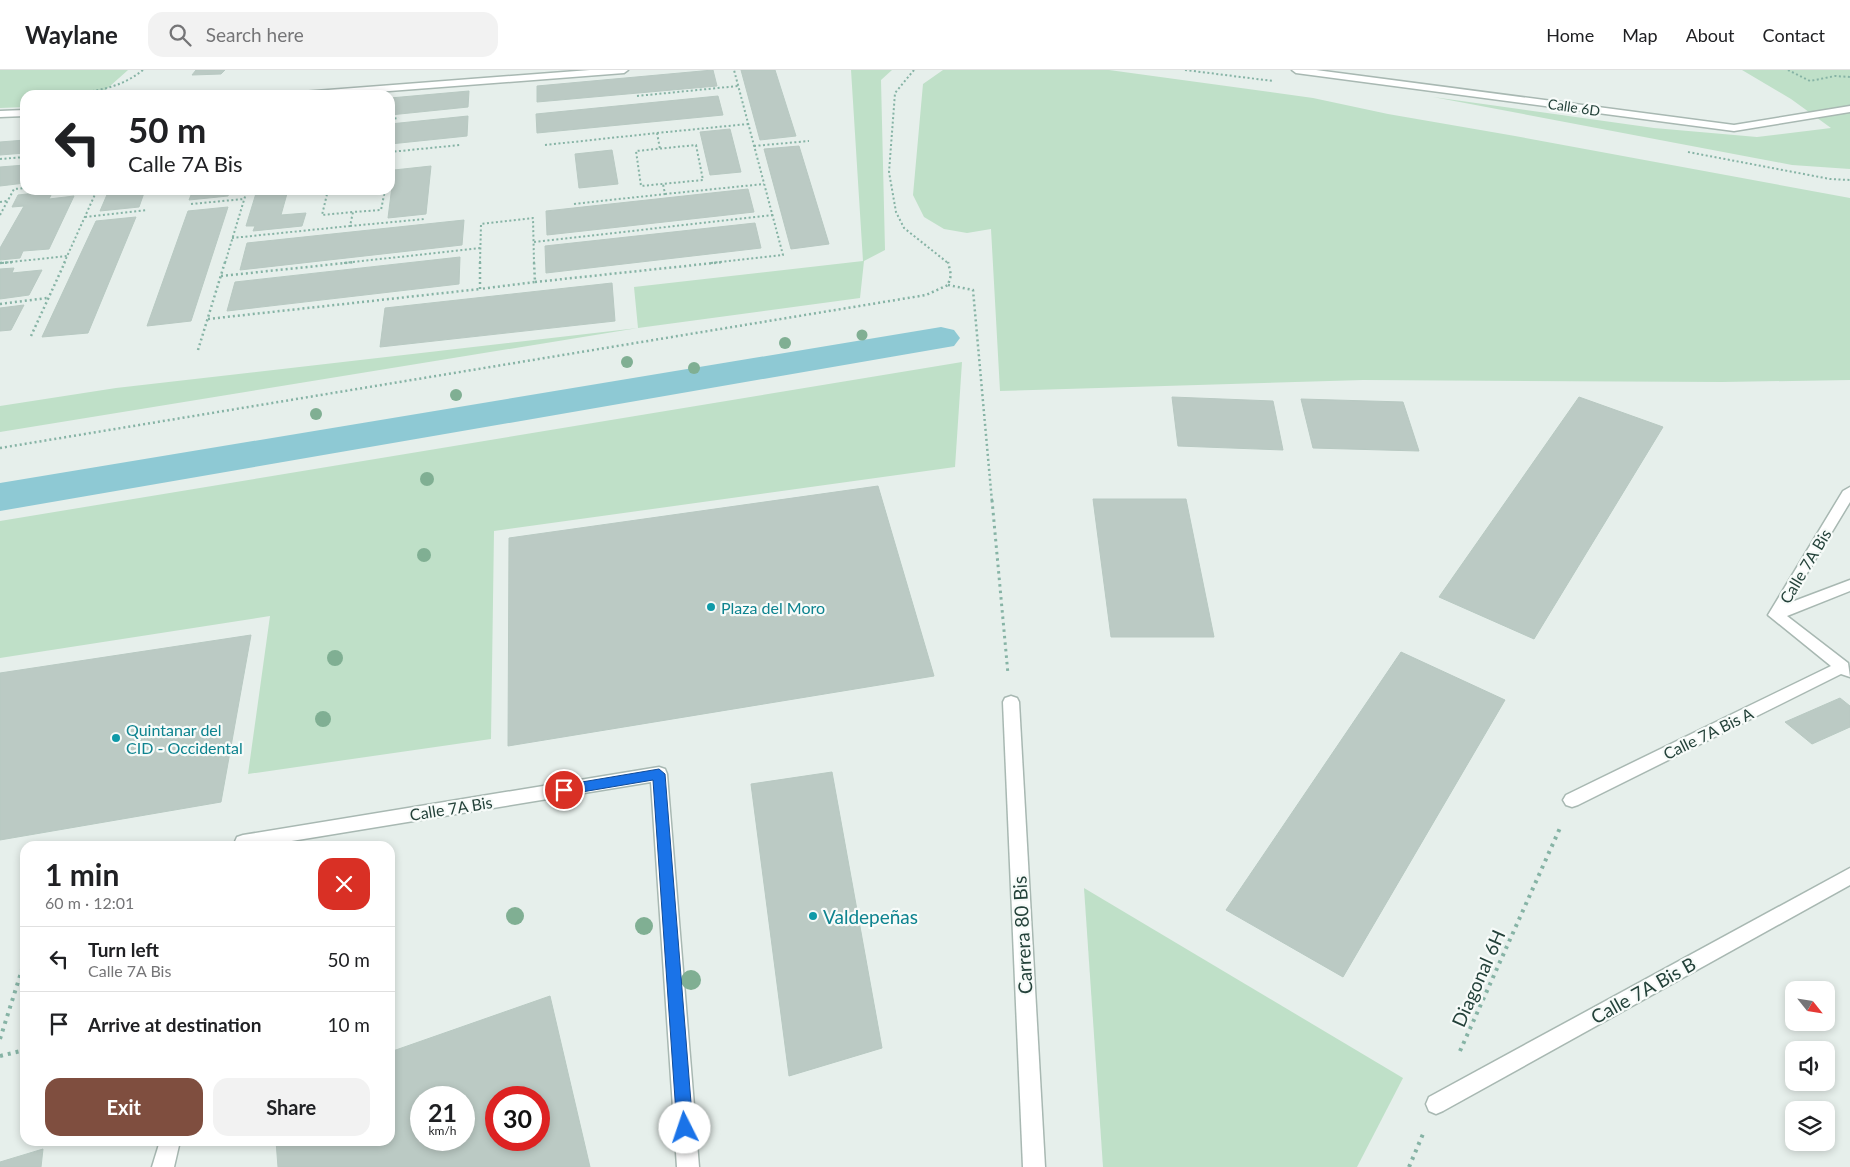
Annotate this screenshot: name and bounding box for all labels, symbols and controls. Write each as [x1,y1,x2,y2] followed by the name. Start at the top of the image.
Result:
[148,12,498,57] search box
[25,20,118,49] text: Waylane
[166,21,194,49] icon: search
[206,23,304,46] text: Search here
[1546,24,1594,46] text: Home
[1622,24,1658,46] text: Map
[1686,24,1735,46] text: About
[1763,24,1825,46] text: Contact
[1547,95,1601,119] street label: Calle 6D
[128,108,206,150] text: 50 m
[45,110,110,175] icon: left
[128,150,243,177] text: Calle 7A Bis
[1775,525,1835,607] street label: Calle 7A Bis
[721,598,825,617] place label: Plaza del Moro
[705,601,717,613] marker: Plaza del Moro
[1660,703,1756,763] street label: Calle 7A Bis A
[126,720,243,757] place label: Quintanar del CID - Occidental
[110,732,122,744] marker: Quintanar del CID - Occidental
[543,769,585,811] pin
[550,776,578,804] icon: arrive
[408,792,494,824] street label: Calle 7A Bis
[45,856,119,892] text: 1 min
[318,858,370,910] button: close
[1007,875,1037,995] street label: Carrera 80 Bis
[45,893,134,912] text: 60 m · 12:01
[823,905,918,928] place label: Valdepeñas
[807,910,819,922] marker: Valdepeñas
[1446,926,1510,1030] street label: Diagonal 6H
[88,938,159,961] text: Turn left
[45,945,73,973] icon: left
[327,948,370,971] text: 50 m
[1587,952,1699,1028] street label: Calle 7A Bis B
[88,961,171,980] text: Calle 7A Bis
[1785,981,1835,1031] north arrow
[1785,981,1835,1151] map controls
[45,1010,73,1038] icon: arrive
[88,1013,261,1036] text: Arrive at destination
[327,1013,370,1036] text: 10 m
[1785,1041,1835,1091] button: sound
[45,1078,203,1136] button: Exit
[213,1078,370,1136] button: Share
[485,1086,550,1151] speed limit sign: 30
[428,1097,457,1127] text: 21
[658,1101,710,1153] position arrow
[1785,1101,1835,1151] button: layers
[428,1123,457,1138] text: km/h

